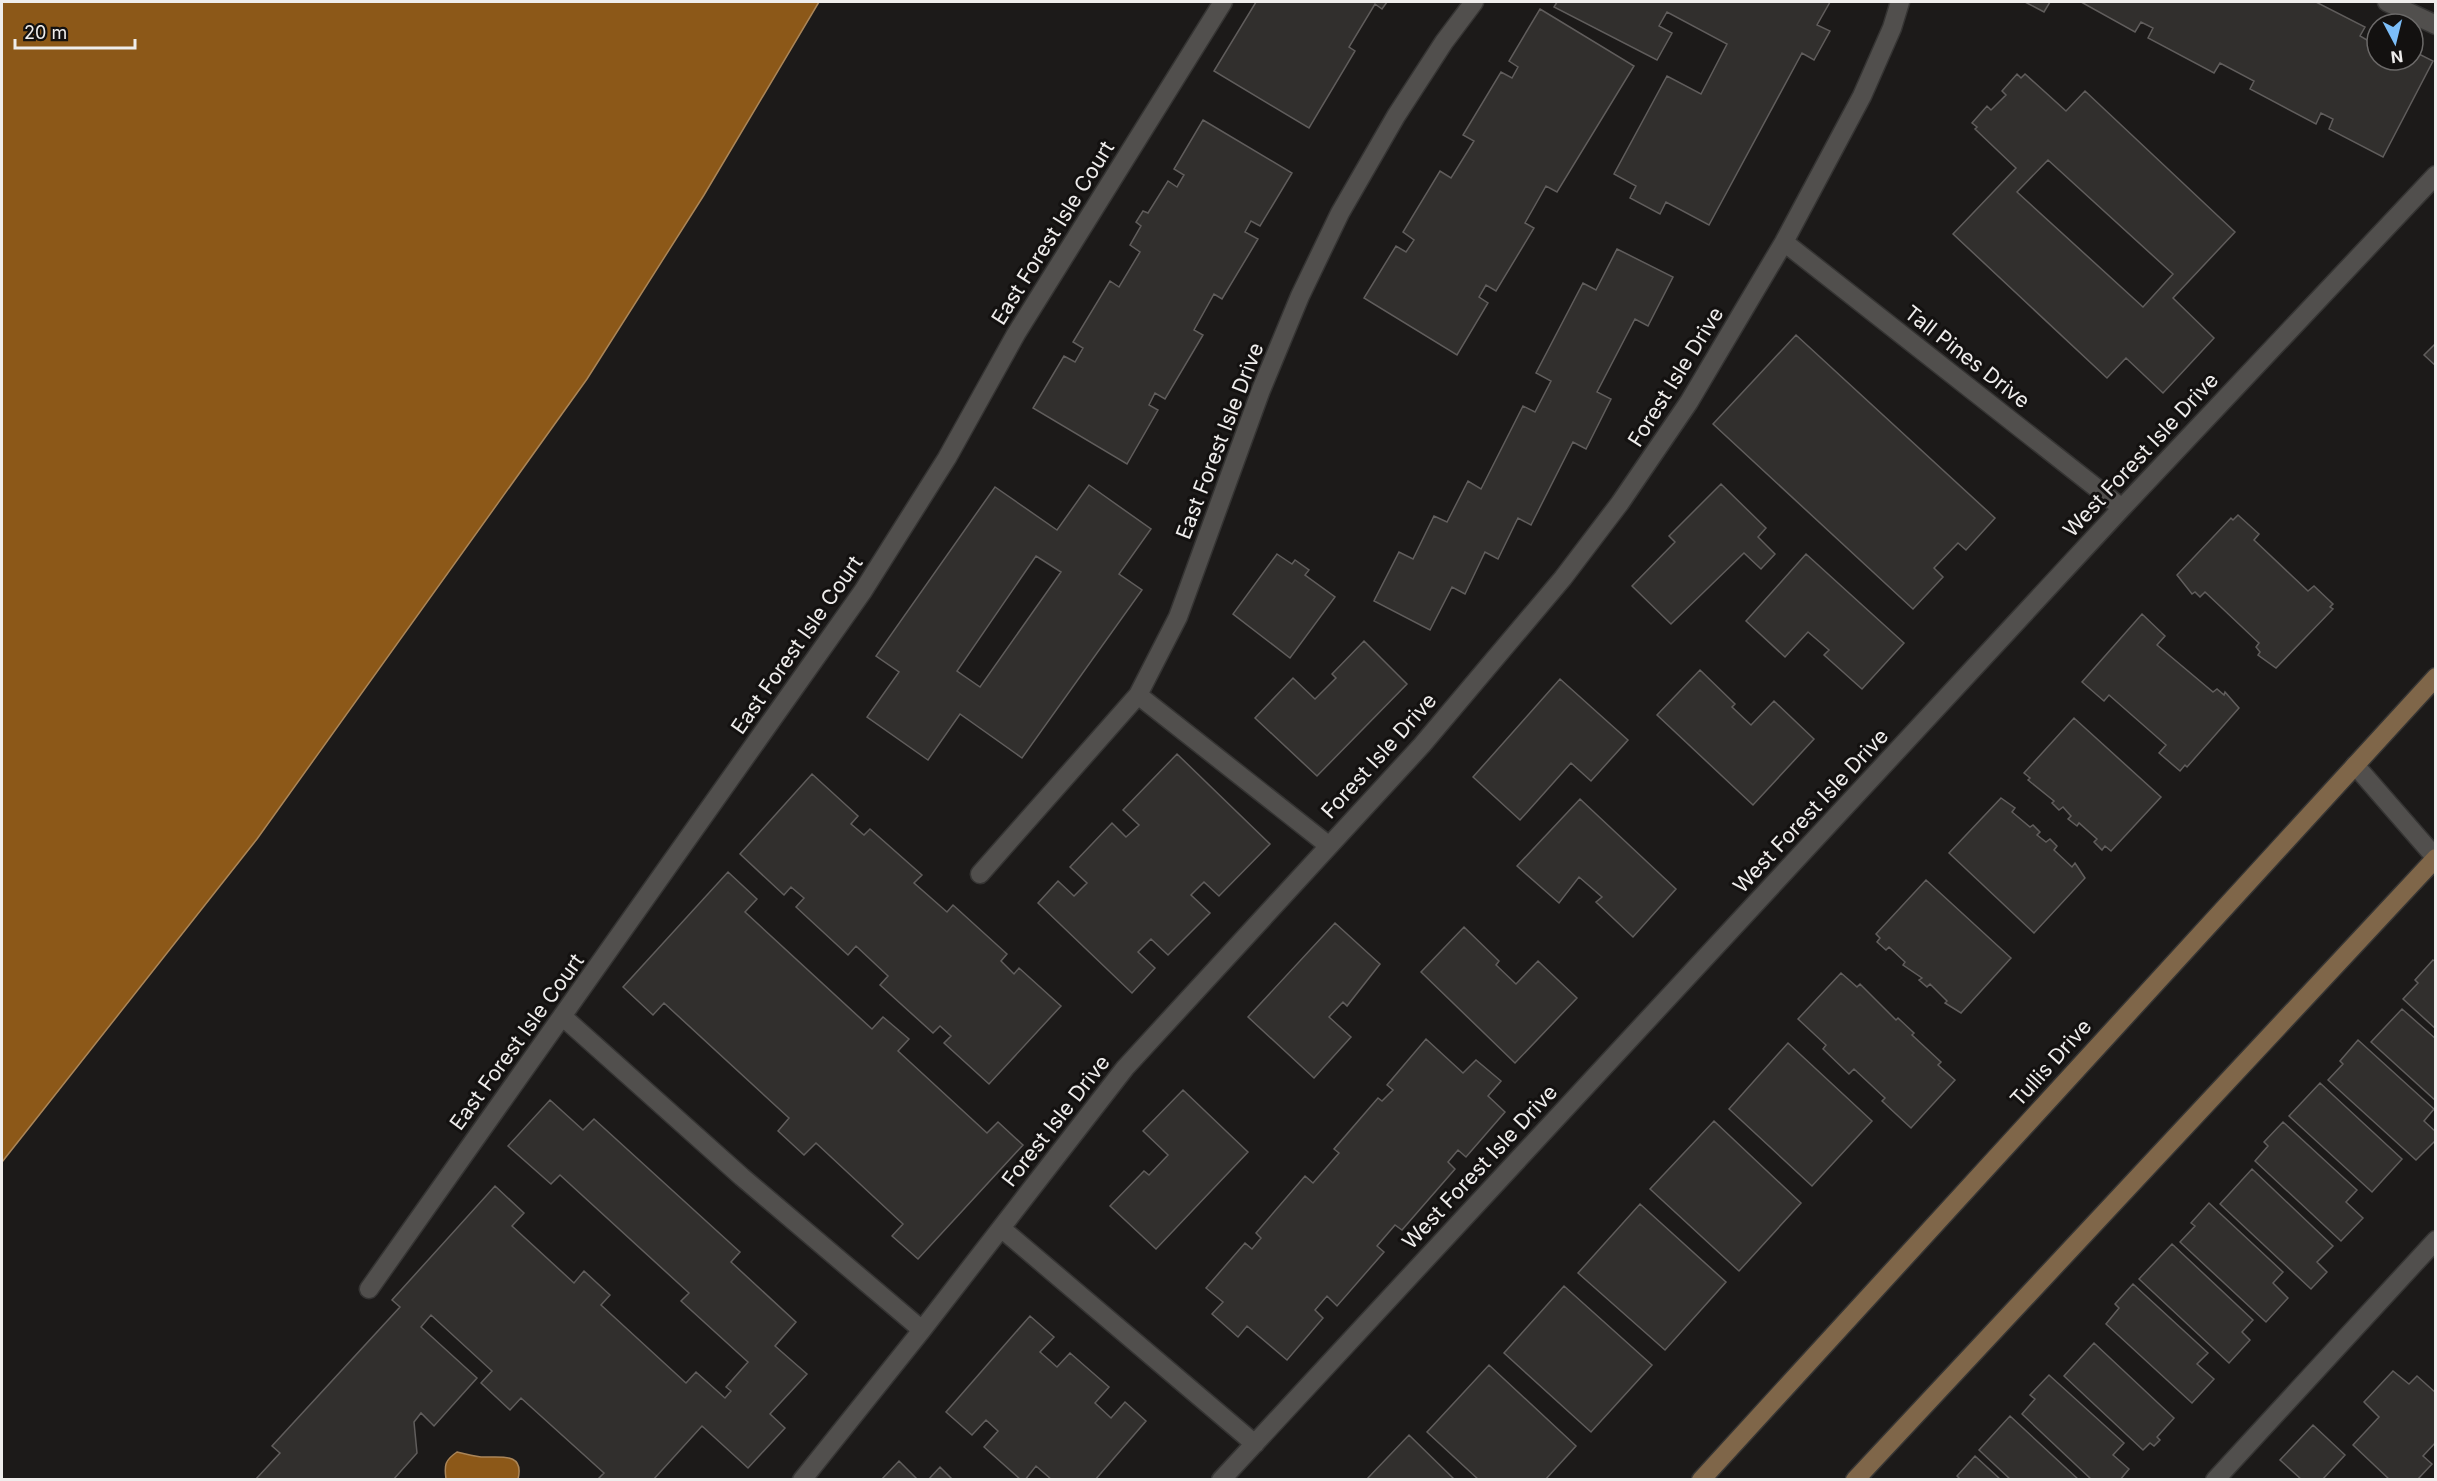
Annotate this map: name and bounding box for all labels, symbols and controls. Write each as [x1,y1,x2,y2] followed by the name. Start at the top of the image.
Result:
[15,12,135,50] scale bar
[2365,12,2425,72] north arrow
[24,22,67,43] text: 20 m
[2390,46,2404,68] text: N
[986,136,1119,329] street label: East Forest Isle Court
[1900,300,2035,413] street label: Tall Pines Drive
[1623,302,1729,451] street label: Forest Isle Drive
[1171,339,1269,542] street label: East Forest Isle Drive
[2058,367,2223,542] street label: West Forest Isle Drive
[726,551,868,739] street label: East Forest Isle Court
[1316,688,1441,823] street label: Forest Isle Drive
[1728,723,1893,898] street label: West Forest Isle Drive
[444,949,589,1135] street label: East Forest Isle Court
[2005,1014,2096,1111] street label: Tullis Drive
[997,1050,1115,1191] street label: Forest Isle Drive
[1397,1079,1562,1254] street label: West Forest Isle Drive

